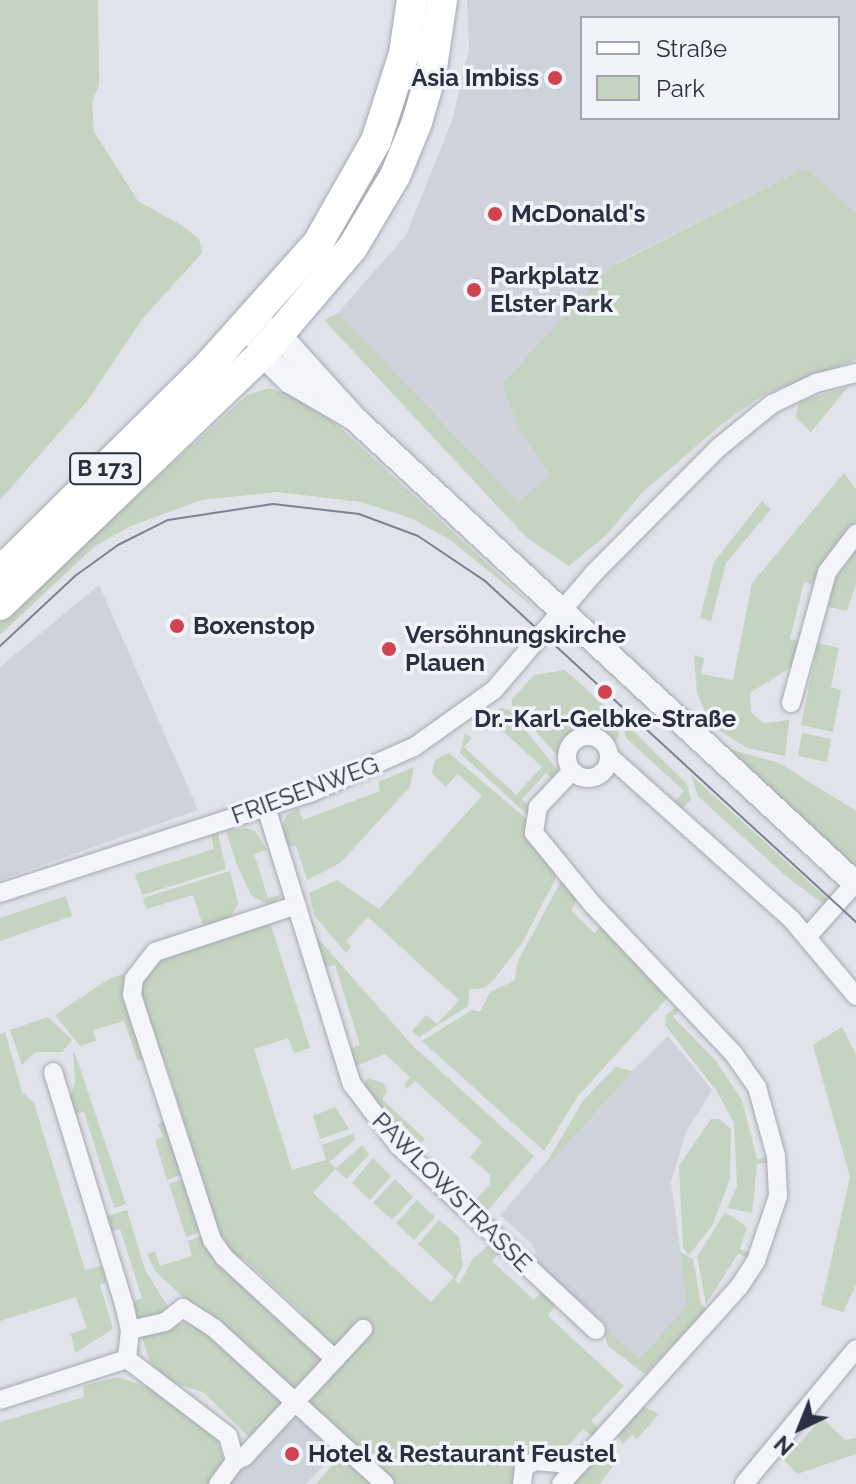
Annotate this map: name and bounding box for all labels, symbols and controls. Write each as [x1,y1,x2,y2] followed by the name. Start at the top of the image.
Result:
[580,16,840,120] legend
[656,34,727,63] text: Straße
[411,64,539,92] place label: Asia Imbiss
[546,69,564,87] marker: Asia Imbiss
[656,74,705,103] text: Park
[511,200,645,228] place label: McDonald's
[486,205,504,223] marker: McDonald's
[490,262,614,318] place label: Parkplatz Elster Park
[465,281,483,299] marker: Parkplatz Elster Park
[69,451,141,487] road number: B 173
[193,612,315,640] place label: Boxenstop
[168,617,186,635] marker: Boxenstop
[405,621,626,677] place label: Versöhnungskirche Plauen
[380,640,398,658] marker: Versöhnungskirche Plauen
[596,683,614,701] marker: Dr.-Karl-Gelbke-Straße
[474,705,736,733] place label: Dr.-Karl-Gelbke-Straße
[227,750,383,830] street label: FRIESENWEG
[366,1106,538,1278] street label: PAWLOWSTRASSE
[760,1388,840,1468] north arrow
[769,1430,799,1461] text: N
[308,1440,617,1468] place label: Hotel & Restaurant Feustel
[283,1445,301,1463] marker: Hotel & Restaurant Feustel

